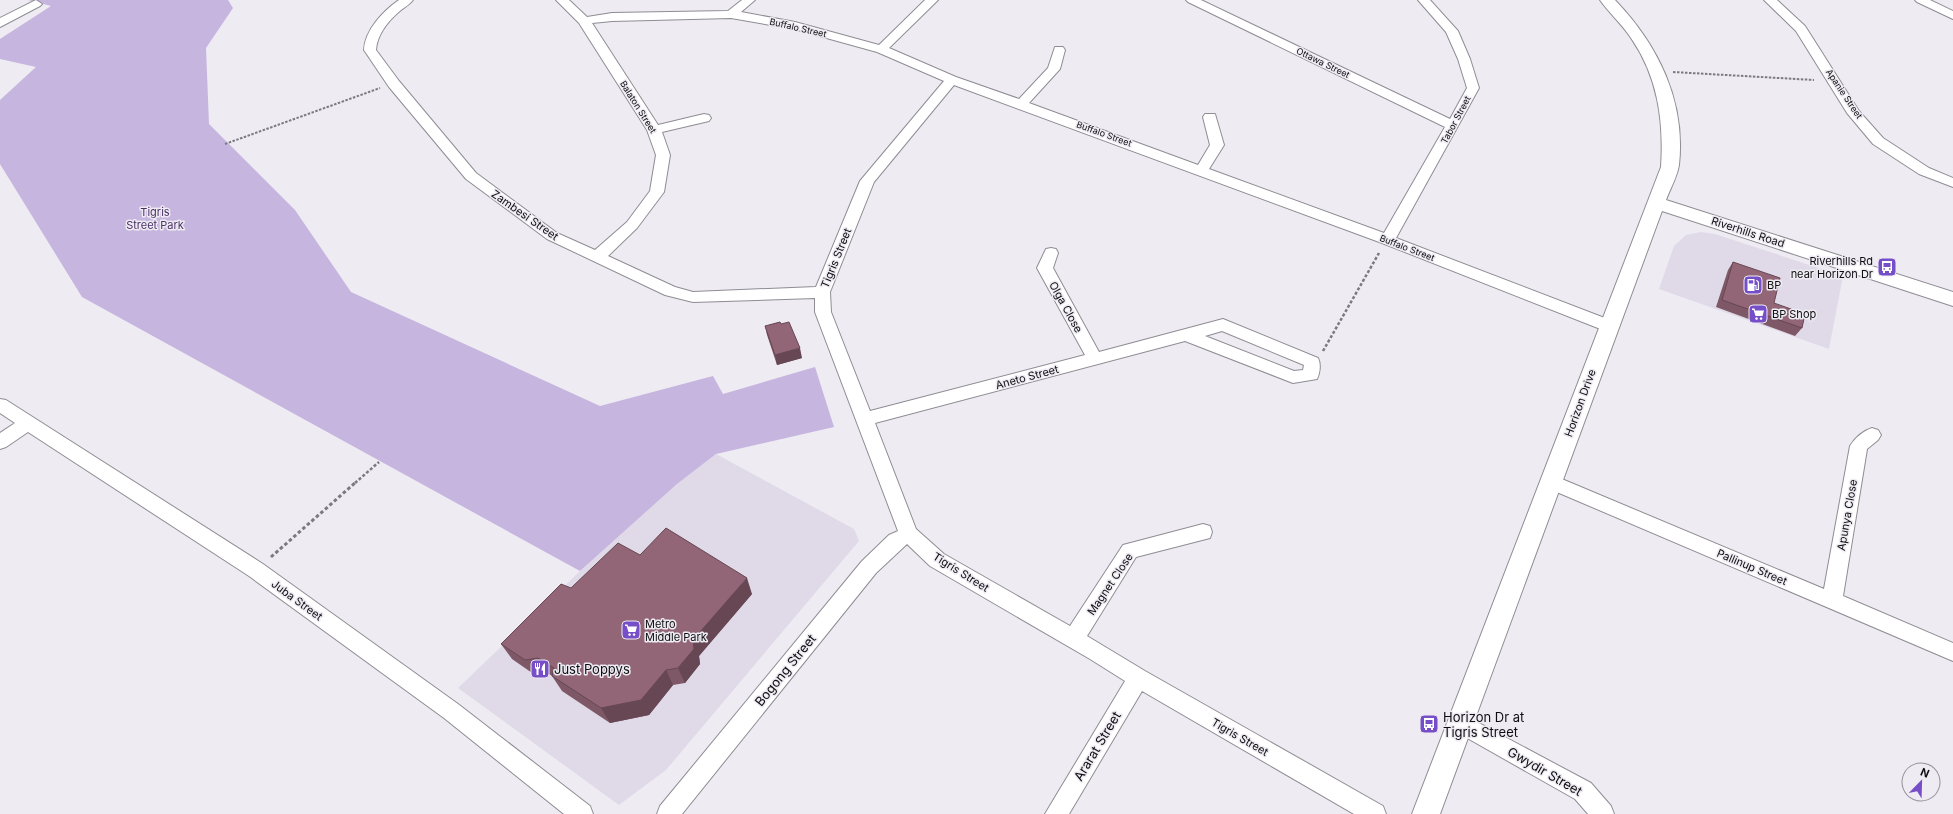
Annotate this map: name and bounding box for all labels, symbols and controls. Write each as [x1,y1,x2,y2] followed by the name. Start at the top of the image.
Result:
[769,16,828,39] street label: Buffalo Street
[1295,45,1352,80] street label: Ottawa Street
[1824,67,1865,121] street label: Apanie Street
[618,79,659,135] street label: Balaton Street
[1438,94,1473,145] street label: Tabor Street
[1075,118,1133,149] street label: Buffalo Street
[489,187,561,243] street label: Zambesi Street
[126,205,184,232] park label: Tigris Street Park
[1710,214,1786,250] street label: Riverhills Road
[818,226,855,290] street label: Tigris Street
[1378,232,1436,263] street label: Buffalo Street
[1791,254,1873,281] place label: Riverhills Rd near Horizon Dr
[1876,256,1898,278] bus stop icon: Riverhills Rd near Horizon Dr
[1742,274,1764,296] fuel station icon: BP
[1767,278,1781,292] place label: BP
[1046,279,1086,335] street label: Olga Close
[1747,303,1769,325] supermarket icon: BP Shop
[1772,307,1816,321] place label: BP Shop
[994,362,1060,392] street label: Aneto Street
[1561,367,1599,439] street label: Horizon Drive
[1834,478,1860,552] street label: Apunya Close
[1715,546,1790,588] street label: Pallinup Street
[930,549,992,595] street label: Tigris Street
[1084,550,1136,618] street label: Magnet Close
[269,577,326,624] street label: Juba Street
[645,617,707,644] place label: Metro Middle Park
[620,619,642,641] supermarket icon: Metro Middle Park
[751,631,819,709] street label: Bogong Street
[529,658,551,680] restaurant icon: Just Poppys
[554,661,630,677] place label: Just Poppys
[1070,708,1124,784] street label: Ararat Street
[1443,709,1524,740] place label: Horizon Dr at Tigris Street
[1418,713,1440,735] bus stop icon: Horizon Dr at Tigris Street
[1209,715,1271,759] street label: Tigris Street
[1505,743,1585,799] street label: Gwydir Street
[1901,762,1941,802] north arrow
[1918,765,1932,781] text: N

